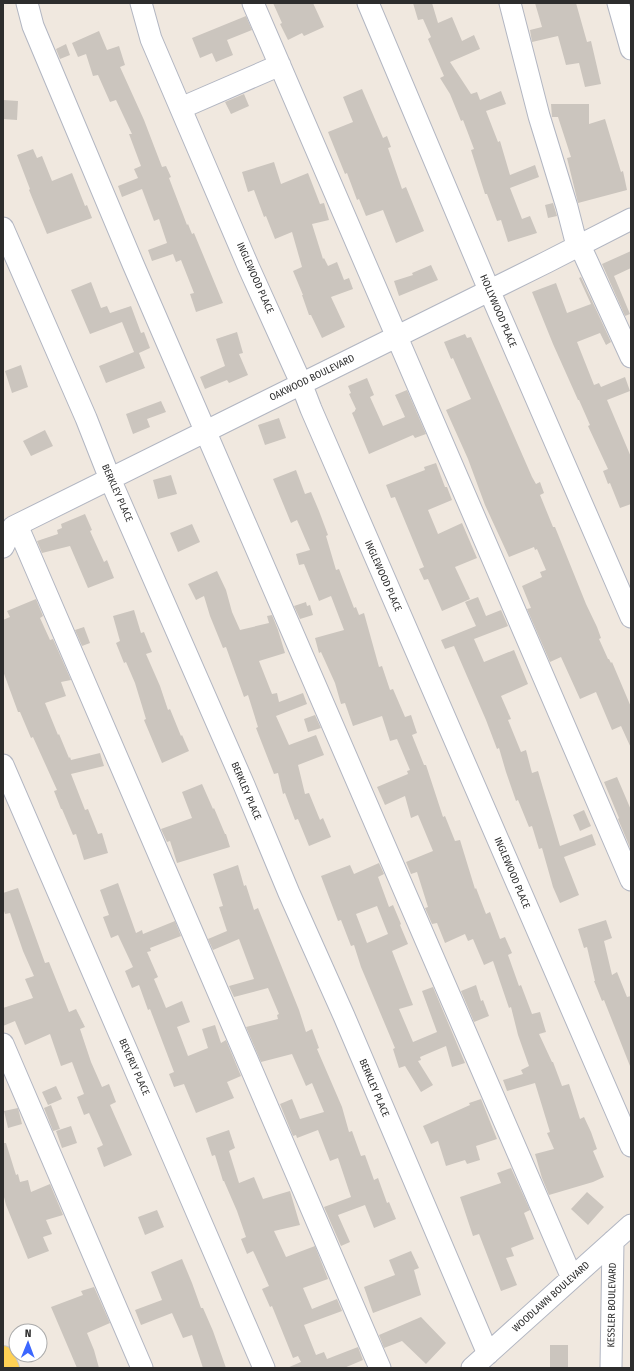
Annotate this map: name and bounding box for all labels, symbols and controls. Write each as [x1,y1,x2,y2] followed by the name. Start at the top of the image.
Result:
[234,241,276,316] street label: INGLEWOOD PLACE
[477,273,519,350] street label: HOLLYWOOD PLACE
[267,352,357,404] street label: OAKWOOD BOULEVARD
[99,462,135,524] street label: BERKLEY PLACE
[362,539,404,614] street label: INGLEWOOD PLACE
[228,760,264,822] street label: BERKLEY PLACE
[492,836,533,911] street label: INGLEWOOD PLACE
[116,1037,152,1098] street label: BEVERLY PLACE
[356,1057,392,1119] street label: BERKLEY PLACE
[510,1259,592,1335] street label: WOODLAWN BOULEVARD
[605,1262,619,1348] street label: KESSLER BOULEVARD
[8,1323,48,1363] north arrow
[25,1327,32,1340] text: N

